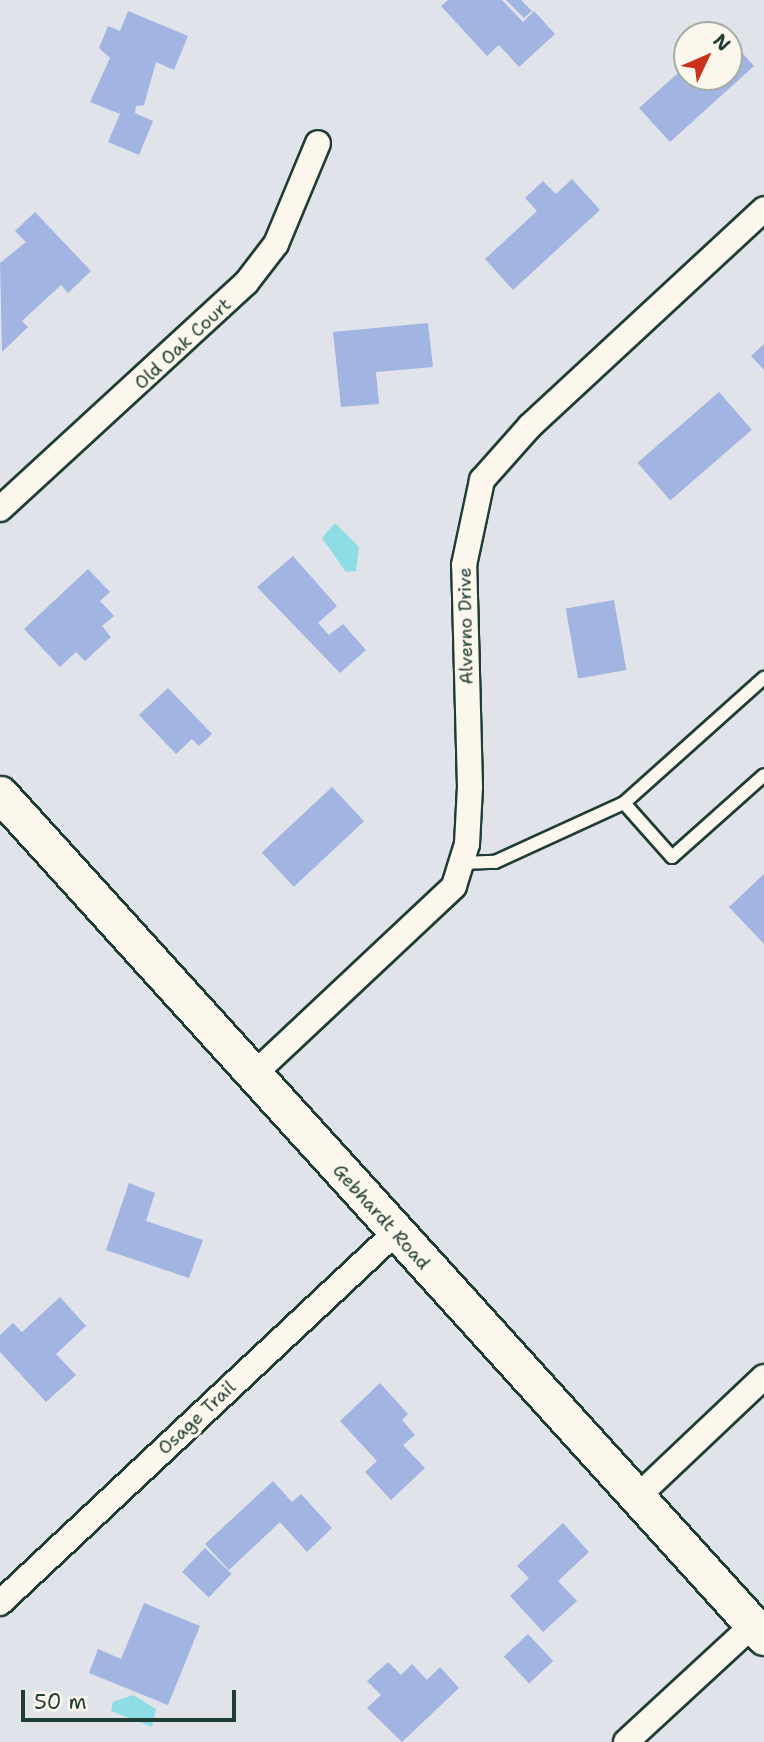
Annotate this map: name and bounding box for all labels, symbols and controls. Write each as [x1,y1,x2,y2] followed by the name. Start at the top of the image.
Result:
[673,21,743,91] north arrow
[708,28,736,57] text: N
[130,294,236,394] street label: Old Oak Court
[454,567,478,685] street label: Alverno Drive
[328,1160,434,1274] street label: Gebhardt Road
[154,1377,240,1459] street label: Osage Trail
[24,1676,240,1720] scale bar
[34,1688,87,1716] text: 50 m

